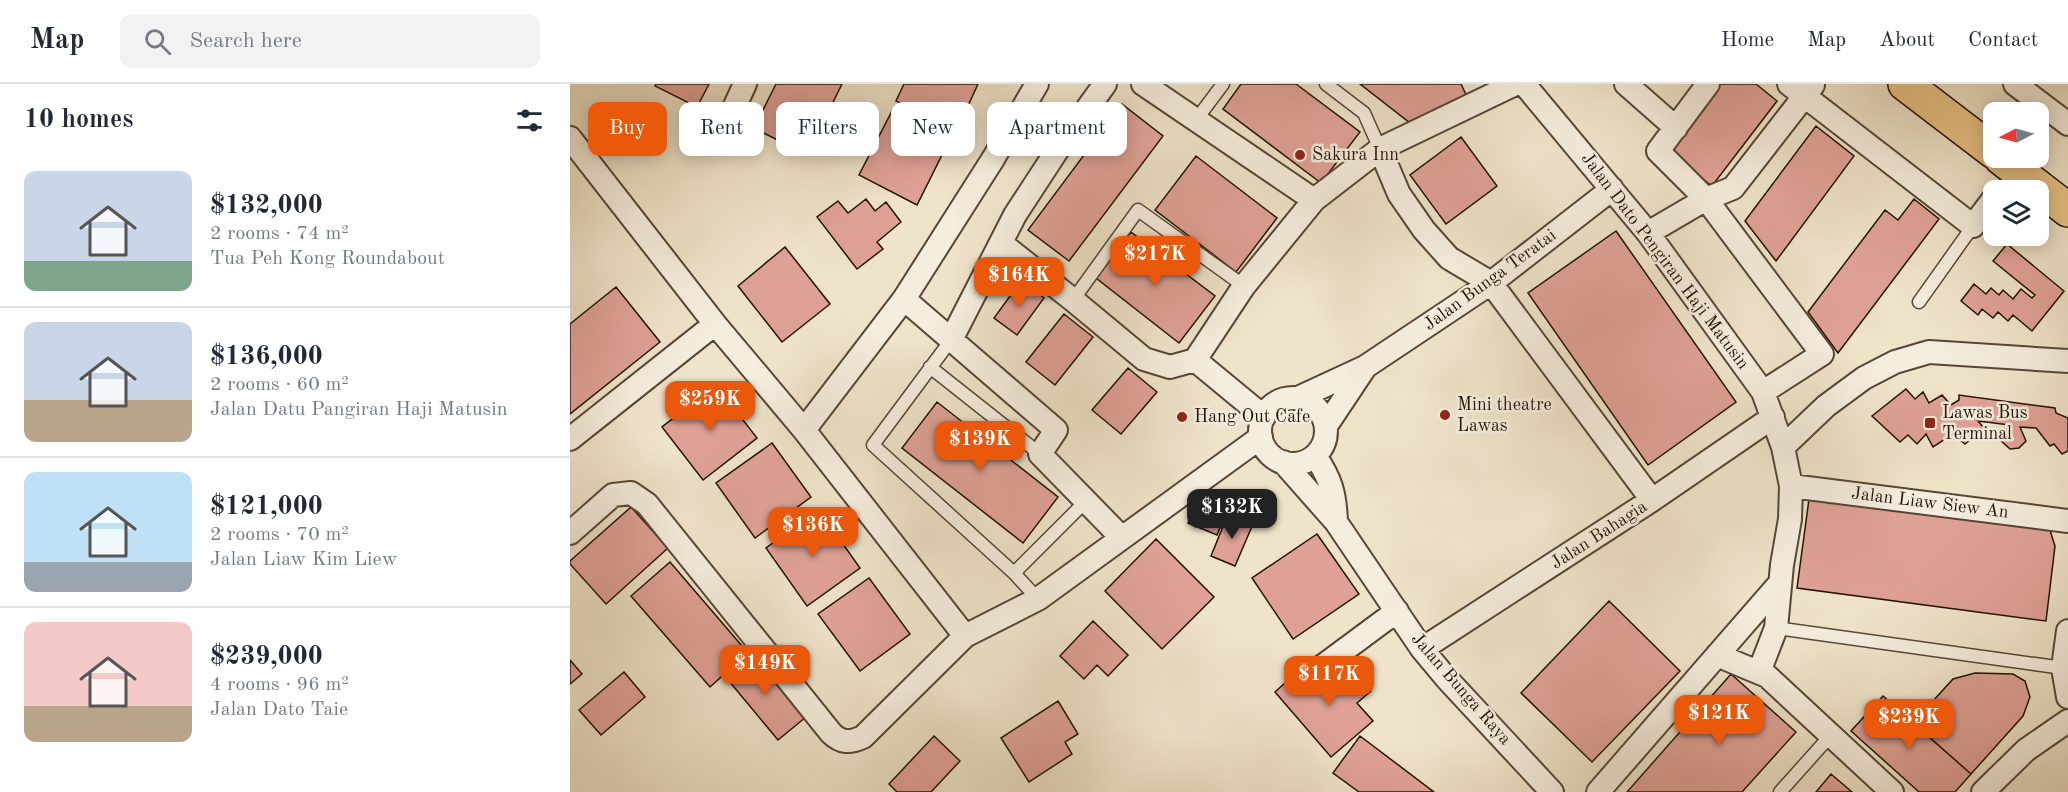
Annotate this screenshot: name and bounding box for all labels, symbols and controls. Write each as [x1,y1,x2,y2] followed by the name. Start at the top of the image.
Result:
[120,14,540,68] search box
[141,25,174,58] icon: search
[30,27,84,55] text: Map
[189,30,302,52] text: Search here
[1721,30,1774,51] text: Home
[1807,30,1846,51] text: Map
[1879,30,1935,51] text: About
[1968,30,2038,51] text: Contact
[588,102,667,156] chip: Buy
[679,102,764,156] chip: Rent
[776,102,879,156] chip: Filters
[891,102,975,156] chip: New
[987,102,1127,156] chip: Apartment
[1983,102,2049,168] north arrow
[1983,102,2049,246] map controls
[513,104,546,137] icon: filters
[24,107,133,133] text: 10 homes
[1312,146,1399,164] place label: Sakura Inn
[1293,148,1307,162] marker: Sakura Inn
[1578,149,1752,373] street label: Jalan Dato Pengiran Haji Matusin
[1983,180,2049,246] button: layers
[210,193,323,219] text: $132,000
[72,195,144,267] icon: home
[210,224,349,244] text: 2 rooms · 74 m²
[1420,226,1560,334] street label: Jalan Bunga Teratai
[1113,236,1197,287] pin: $217K
[1124,245,1186,265] text: $217K
[210,249,445,269] text: Tua Peh Kong Roundabout
[977,257,1061,308] pin: $164K
[988,266,1050,286] text: $164K
[210,344,323,370] text: $136,000
[72,346,144,418] icon: home
[210,375,349,395] text: 2 rooms · 60 m²
[668,381,752,432] pin: $259K
[679,390,741,410] text: $259K
[1457,396,1552,435] place label: Mini theatre Lawas
[210,400,507,420] text: Jalan Datu Pangiran Haji Matusin
[1942,404,2028,443] place label: Lawas Bus Terminal
[1194,408,1310,426] place label: Hang Out Cafe
[1438,408,1452,422] marker: Mini theatre Lawas
[1175,410,1189,424] marker: Hang Out Cafe
[1923,416,1937,430] marker: Lawas Bus Terminal
[938,421,1022,472] pin: $139K
[949,430,1011,450] text: $139K
[1850,484,2010,522] street label: Jalan Liaw Siew An
[1190,489,1274,540] pin: $132K
[210,494,323,520] text: $121,000
[72,496,144,568] icon: home
[1548,497,1650,573] street label: Jalan Bahagia
[1201,498,1263,518] text: $132K
[771,507,855,558] pin: $136K
[782,516,844,536] text: $136K
[210,525,349,545] text: 2 rooms · 70 m²
[210,550,397,570] text: Jalan Liaw Kim Liew
[1408,630,1514,749] street label: Jalan Bunga Raya
[210,644,323,670] text: $239,000
[723,645,807,696] pin: $149K
[72,646,144,718] icon: home
[734,654,796,674] text: $149K
[1287,656,1371,707] pin: $117K
[1298,665,1360,685] text: $117K
[210,675,349,695] text: 4 rooms · 96 m²
[1677,695,1761,746] pin: $121K
[1867,699,1951,750] pin: $239K
[210,700,348,720] text: Jalan Dato Taie
[1688,704,1750,724] text: $121K
[1878,708,1940,728] text: $239K

